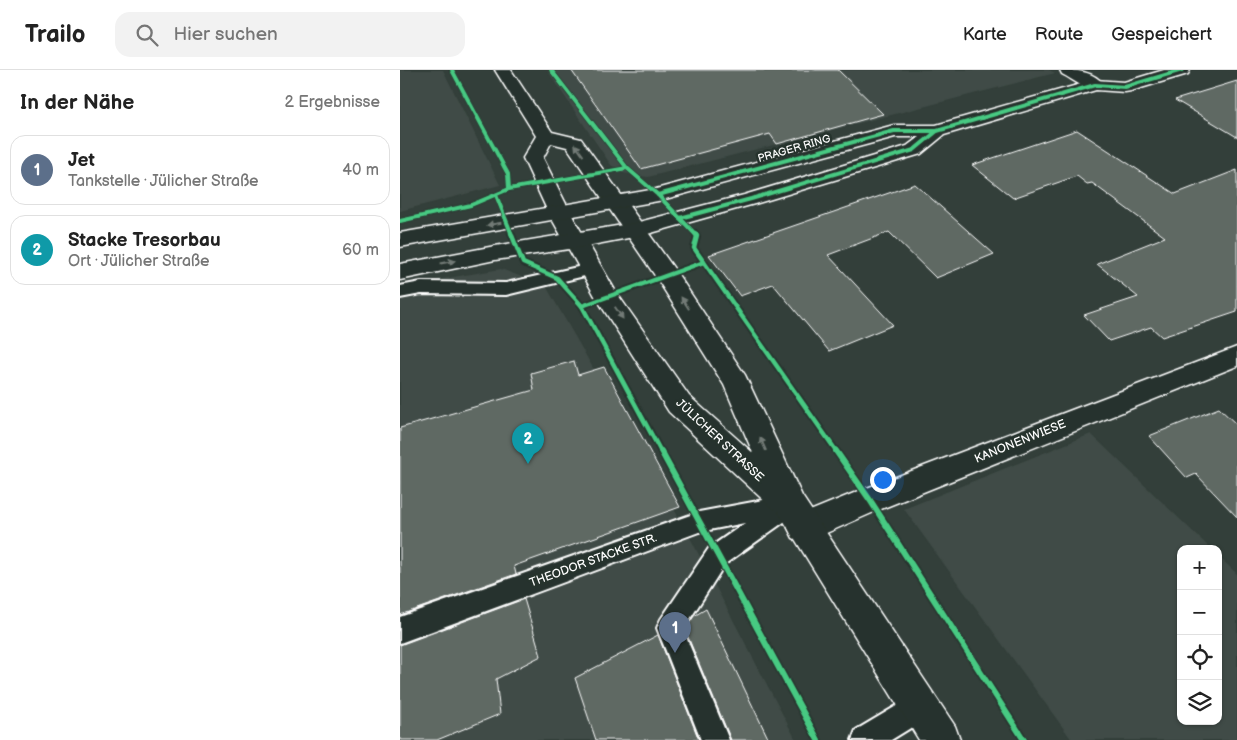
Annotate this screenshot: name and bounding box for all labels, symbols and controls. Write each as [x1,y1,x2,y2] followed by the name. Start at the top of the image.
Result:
[115,12,465,57] search box
[25,20,85,49] text: Trailo
[133,21,161,49] icon: search
[173,23,278,46] text: Hier suchen
[963,24,1007,45] text: Karte
[1035,24,1083,45] text: Route
[1111,24,1212,45] text: Gespeichert
[20,90,134,115] text: In der Nähe
[284,93,380,112] text: 2 Ergebnisse
[756,132,832,165] street label: PRAGER RING
[574,143,584,157] one-way arrow
[68,149,95,172] text: Jet
[34,161,40,180] text: 1
[342,161,379,180] text: 40 m
[68,172,259,191] text: Tankstelle · Jülicher Straße
[485,220,501,228] one-way arrow
[68,229,221,252] text: Stacke Tresorbau
[32,241,42,260] text: 2
[342,241,379,260] text: 60 m
[68,252,209,271] text: Ort · Jülicher Straße
[440,258,456,266] one-way arrow
[680,296,689,310] one-way arrow
[614,307,623,320] one-way arrow
[673,395,768,485] street label: JÜLICHER STRASSE
[972,416,1068,467] street label: KANONENWIESE
[512,423,544,464] pin: 2
[759,437,767,451] one-way arrow
[870,467,896,493] your location
[527,530,659,591] street label: THEODOR STACKE STR.
[1177,545,1222,725] map controls
[1177,545,1222,590] button: +
[1177,590,1222,635] button: −
[659,612,691,653] pin: 1
[1177,635,1222,680] button: locate
[1177,680,1222,725] button: layers

